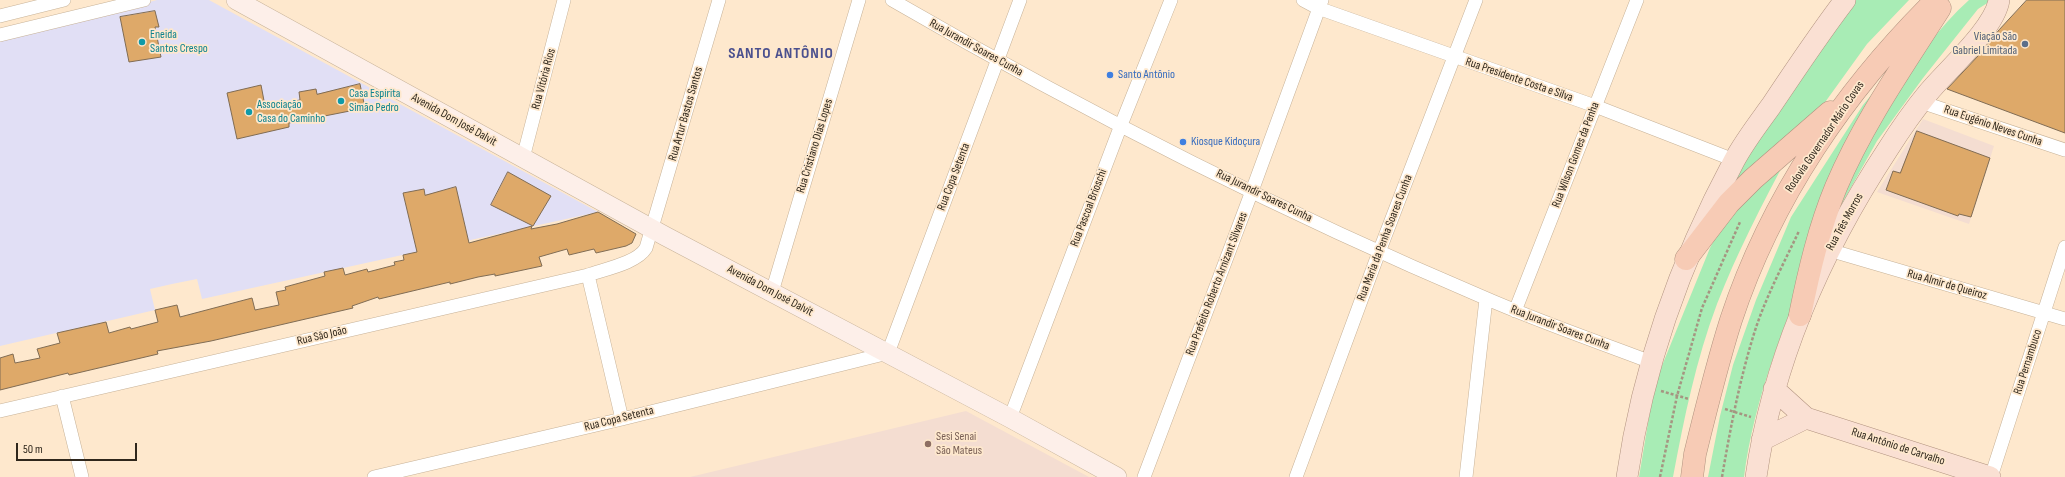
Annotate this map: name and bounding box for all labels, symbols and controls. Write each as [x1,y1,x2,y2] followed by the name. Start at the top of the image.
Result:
[927,16,1025,80] street label: Rua Jurandir Soares Cunha
[150,28,208,56] place label: Eneida Santos Crespo
[1952,30,2017,58] place label: Viação São Gabriel Limitada
[137,37,147,47] marker: Eneida Santos Crespo
[2020,39,2030,49] marker: Viação São Gabriel Limitada
[728,44,834,64] district label: SANTO ANTÔNIO
[529,47,559,111] street label: Rua Vitória Rios
[1463,55,1575,105] street label: Rua Presidente Costa e Silva
[666,65,706,163] street label: Rua Artur Bastos Santos
[1118,68,1175,82] place label: Santo Antônio
[1105,70,1115,80] marker: Santo Antônio
[1782,79,1868,195] street label: Rodovia Governador Mário Covas
[349,87,400,115] place label: Casa Espírita Simão Pedro
[409,91,499,149] street label: Avenida Dom José Dalvit
[336,96,346,106] marker: Casa Espírita Simão Pedro
[794,97,836,195] street label: Rua Cristiano Dias Lopes
[257,98,325,126] place label: Associação Casa do Caminho
[1549,100,1603,210] street label: Rua Wilson Gomes da Penha
[1942,102,2044,150] street label: Rua Eugênio Neves Cunha
[244,107,254,117] marker: Associação Casa do Caminho
[1191,135,1260,149] place label: Kiosque Kidoçura
[1178,137,1188,147] marker: Kiosque Kidoçura
[935,141,973,213] street label: Rua Copa Setenta
[1068,167,1110,249] street label: Rua Pascoal Brioschi
[1214,167,1314,225] street label: Rua Jurandir Soares Cunha
[1354,173,1416,303] street label: Rua Maria da Penha Soares Cunha
[1823,191,1867,253] street label: Rua Três Morros
[1183,210,1251,358] street label: Rua Prefeito Roberto Arnizant Silvares
[724,262,816,320] street label: Avenida Dom José Dalvit
[1906,267,1988,303] street label: Rua Almir de Queiroz
[1508,302,1612,354] street label: Rua Jurandir Soares Cunha
[296,323,348,349] street label: Rua São João
[2011,328,2045,396] street label: Rua Pernambuco
[583,403,655,435] street label: Rua Copa Setenta
[1849,425,1947,469] street label: Rua Antônio de Carvalho
[936,430,982,458] place label: Sesi Senai São Mateus
[18,435,139,461] scale bar
[923,439,933,449] marker: Sesi Senai São Mateus
[23,442,43,457] text: 50 m

